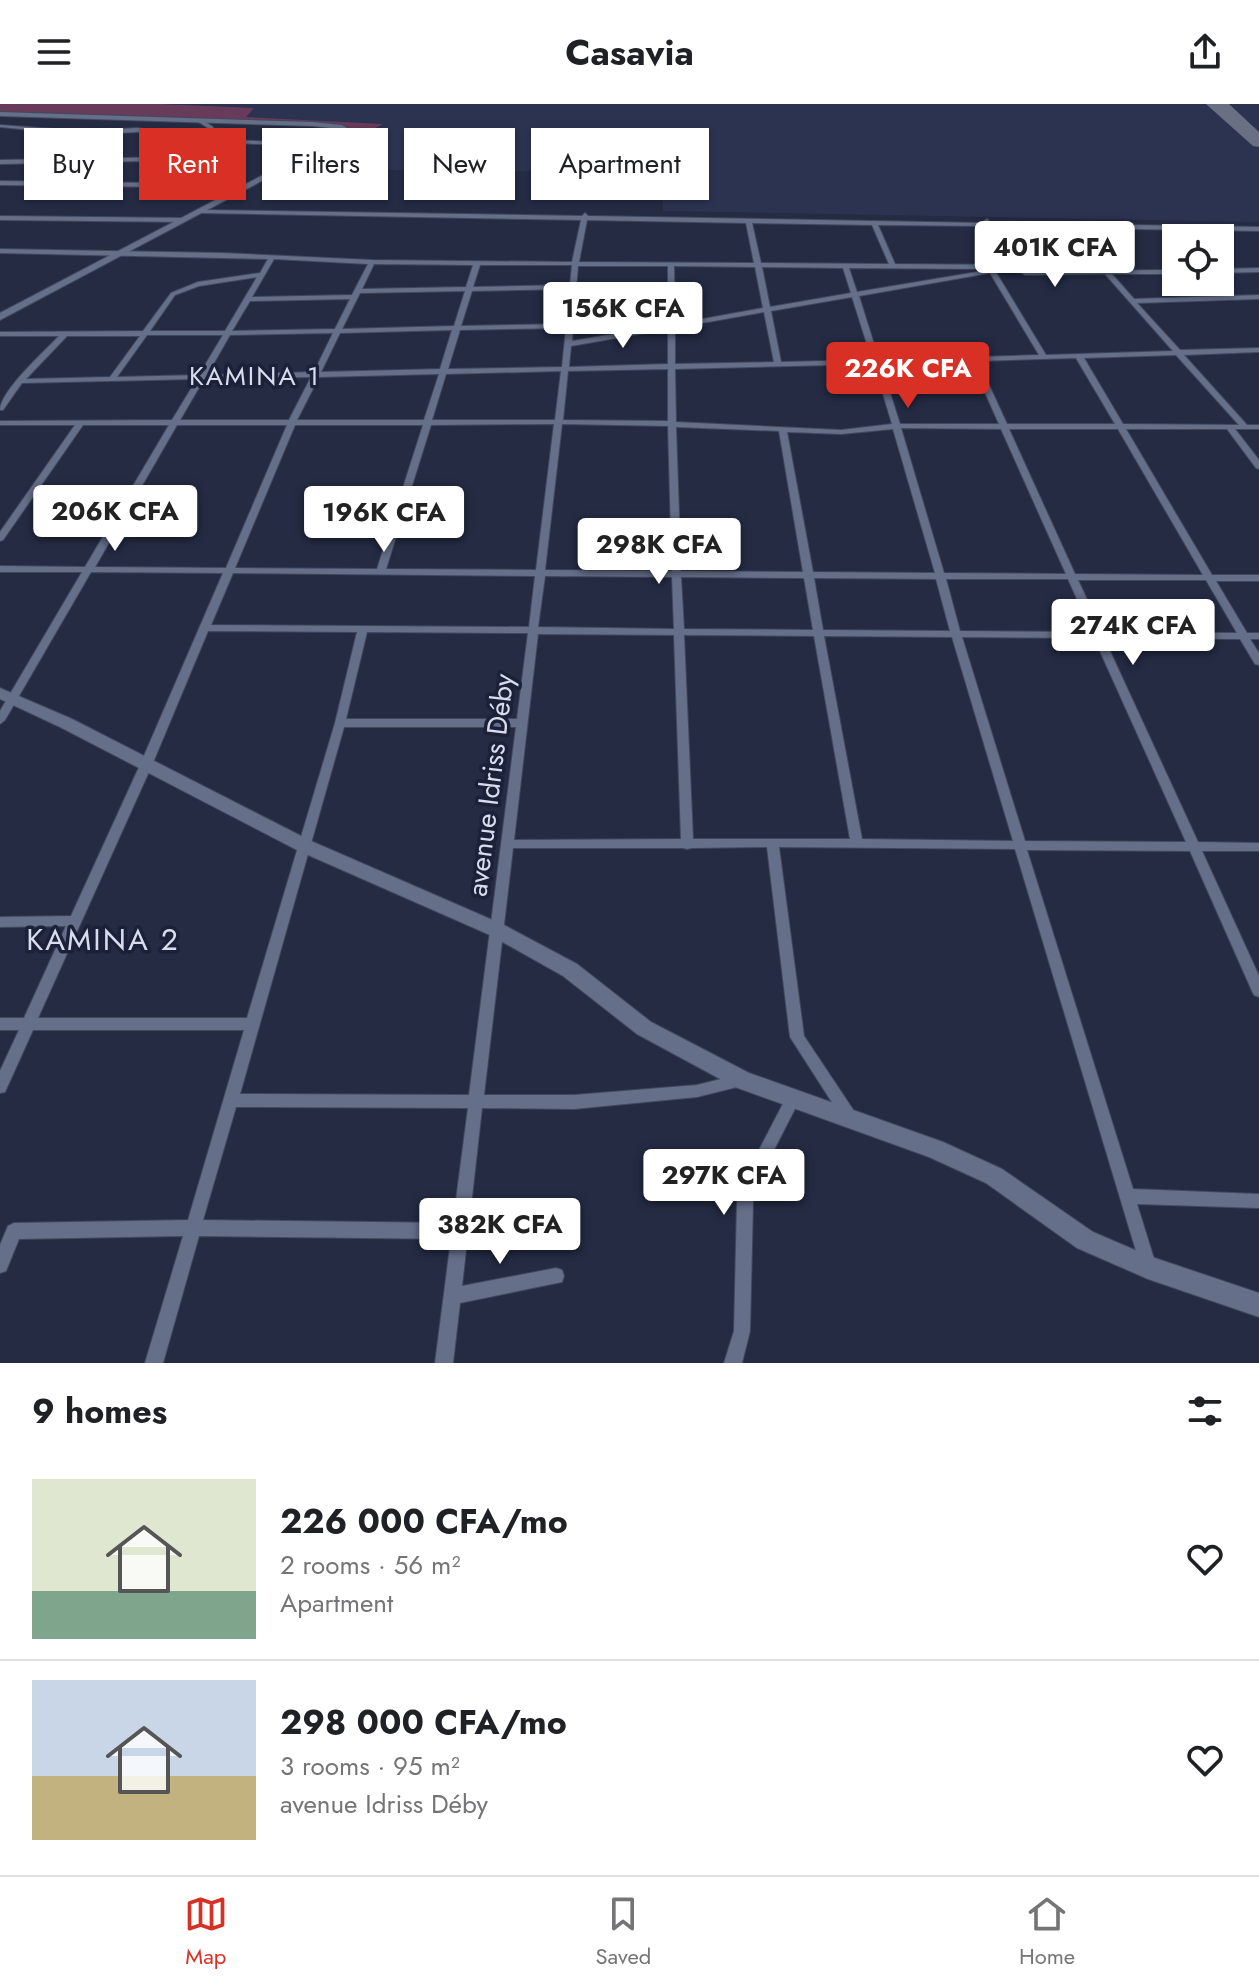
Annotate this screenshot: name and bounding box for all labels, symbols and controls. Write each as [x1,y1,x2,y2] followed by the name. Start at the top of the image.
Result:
[565,26,694,78] text: Casavia
[32,30,76,74] icon: menu
[1183,30,1227,74] icon: share
[24,128,123,200] chip: Buy
[139,128,246,200] chip: Rent
[262,128,388,200] chip: Filters
[404,128,515,200] chip: New
[531,128,709,200] chip: Apartment
[972,221,1138,289] pin: 401K CFA
[1162,224,1234,296] map controls
[1162,224,1234,296] button: locate
[993,228,1117,266] text: 401K CFA
[540,282,706,350] pin: 156K CFA
[561,289,685,327] text: 156K CFA
[825,342,991,410] pin: 226K CFA
[844,349,972,387] text: 226K CFA
[189,357,321,395] district label: KAMINA 1
[32,485,198,553] pin: 206K CFA
[301,486,467,554] pin: 196K CFA
[51,492,179,530] text: 206K CFA
[322,493,446,531] text: 196K CFA
[576,518,742,586] pin: 298K CFA
[596,525,722,563] text: 298K CFA
[1050,599,1216,667] pin: 274K CFA
[1070,606,1196,644] text: 274K CFA
[457,671,525,899] street label: avenue Idriss Déby
[26,918,180,961] district label: KAMINA 2
[641,1149,807,1217] pin: 297K CFA
[661,1156,787,1194] text: 297K CFA
[417,1198,583,1266] pin: 382K CFA
[437,1205,563,1243] text: 382K CFA
[32,1387,167,1436] text: 9 homes
[1183,1389,1227,1433] icon: filters
[280,1497,568,1546] text: 226 000 CFA/mo
[96,1511,192,1607] icon: home
[1183,1537,1227,1581] icon: heart
[280,1546,460,1584] text: 2 rooms · 56 m²
[280,1584,393,1622] text: Apartment
[280,1698,567,1747] text: 298 000 CFA/mo
[96,1712,192,1808] icon: home
[1183,1738,1227,1782] icon: heart
[280,1747,460,1785] text: 3 rooms · 95 m²
[280,1785,488,1823] text: avenue Idriss Déby
[184,1892,228,1972] tab: Map
[596,1892,651,1972] tab: Saved
[1019,1892,1075,1972] tab: Home

